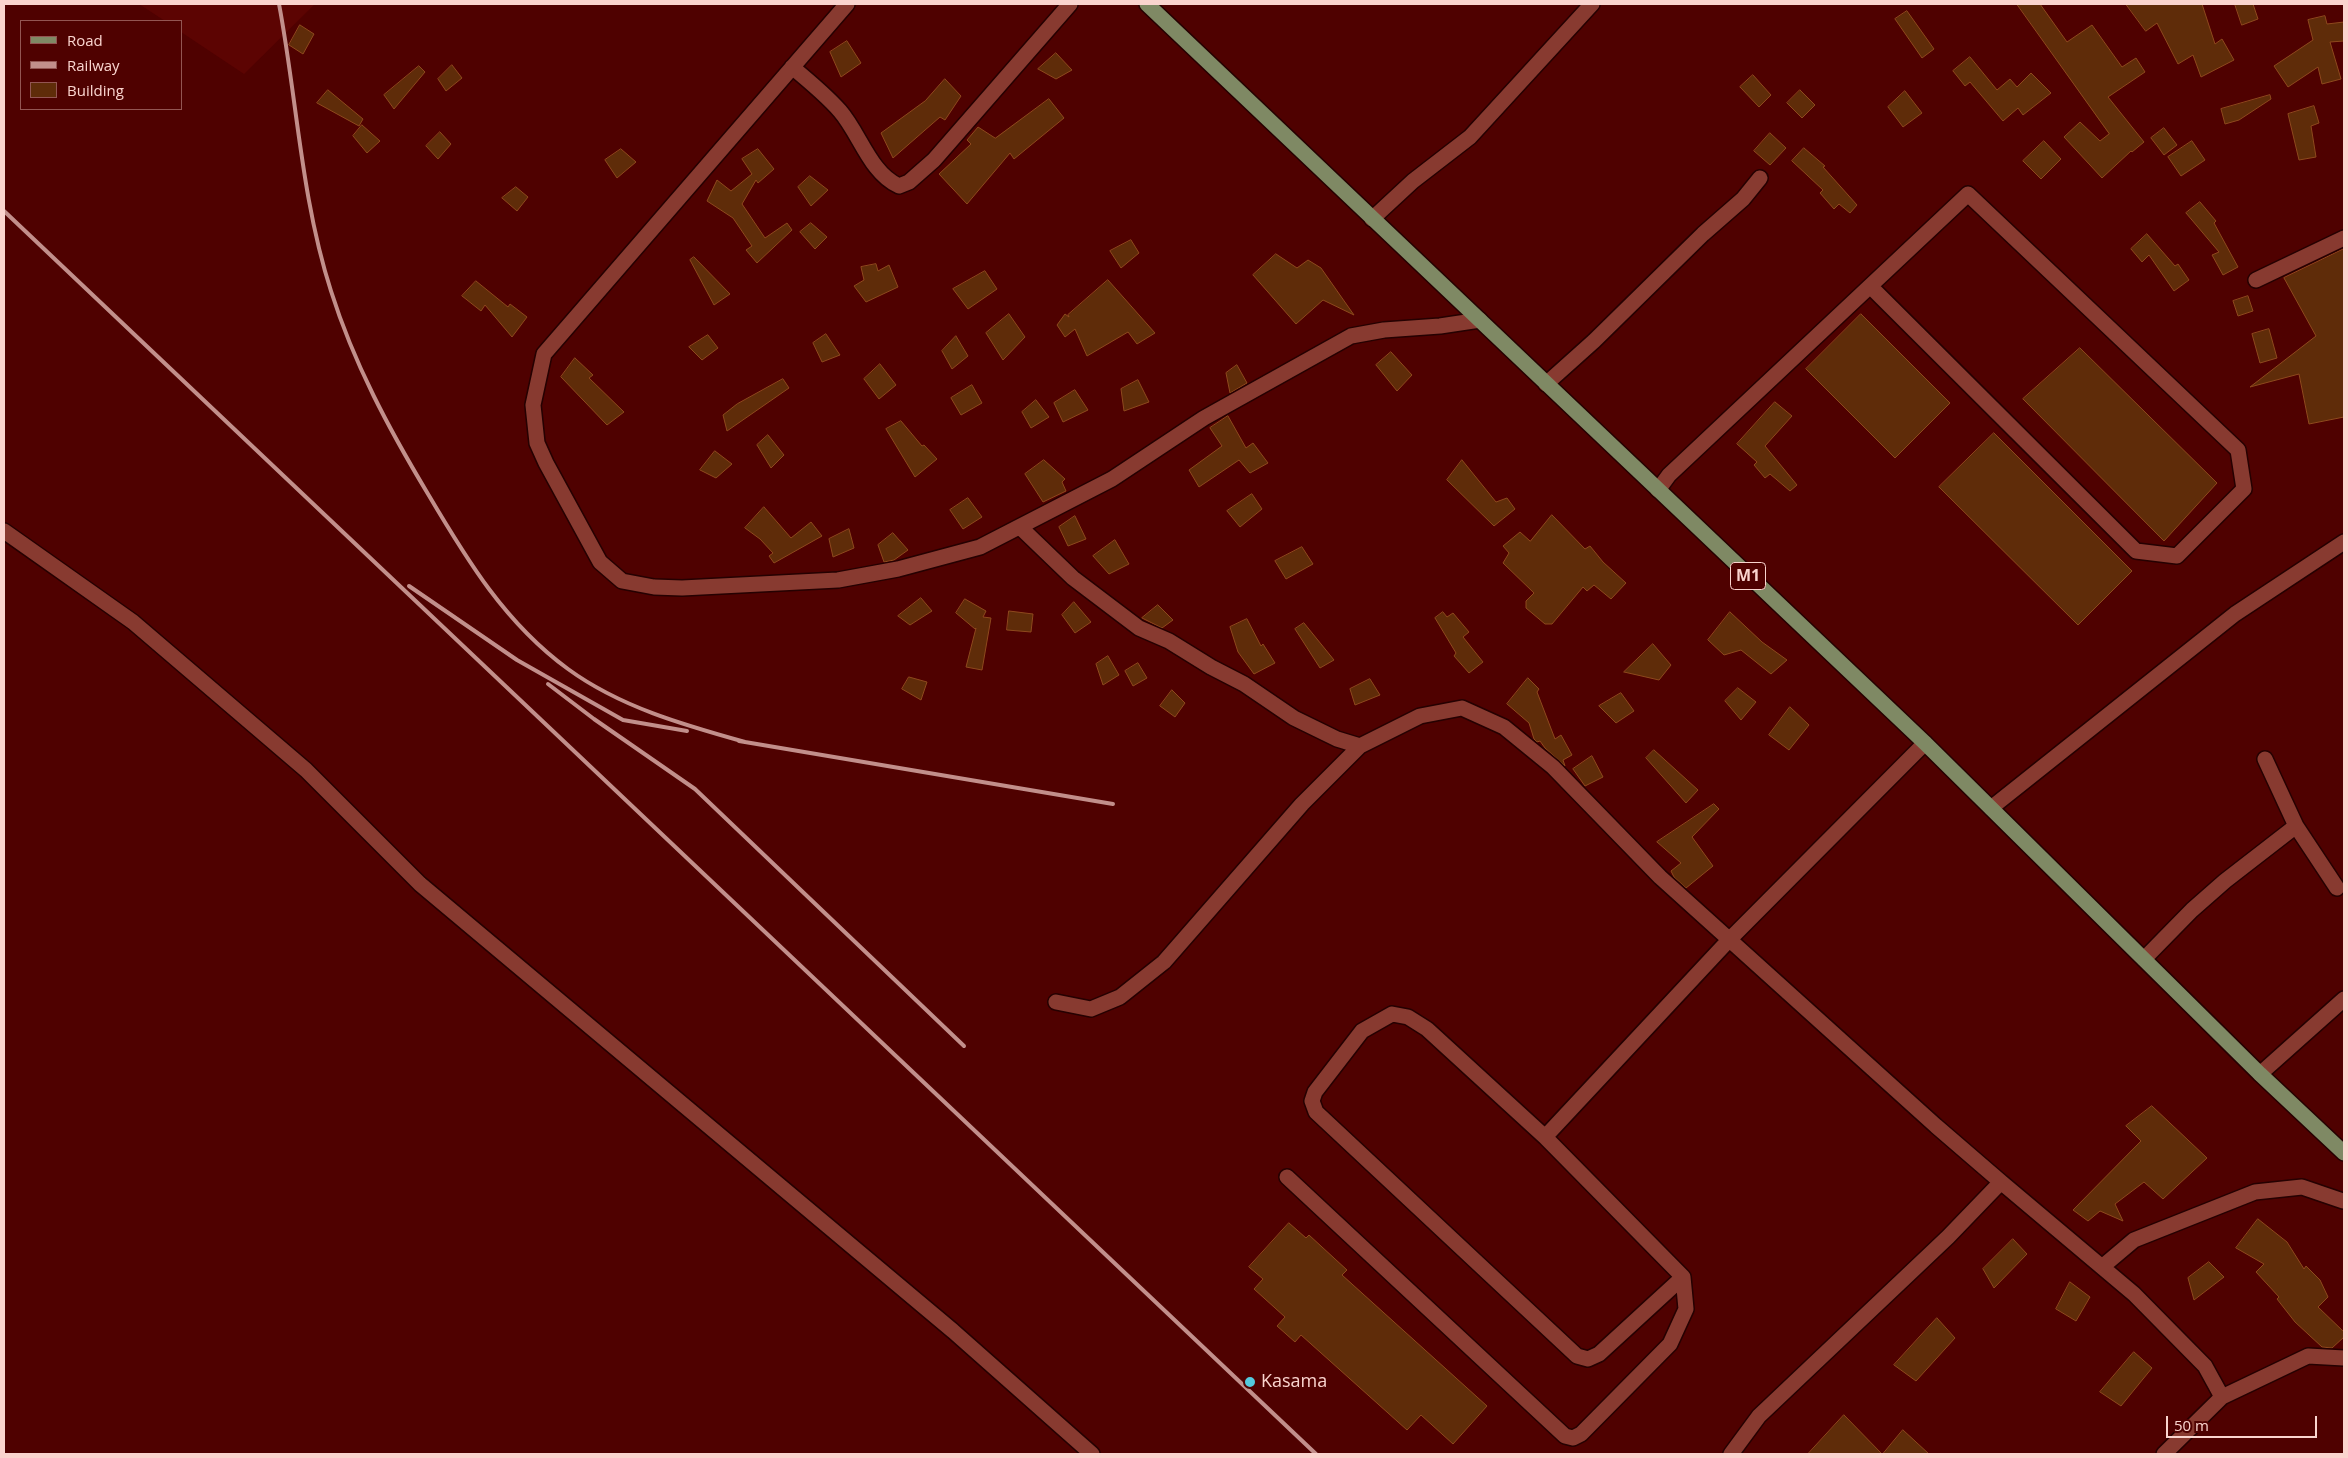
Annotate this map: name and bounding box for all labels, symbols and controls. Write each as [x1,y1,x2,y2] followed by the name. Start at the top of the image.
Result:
[20,20,182,110] legend
[67,30,103,50] text: Road
[67,55,120,75] text: Railway
[67,80,124,100] text: Building
[1730,562,1766,590] road number: M1
[1261,1371,1327,1393] place label: Kasama
[1243,1375,1257,1389] marker: Kasama
[2168,1406,2319,1438] scale bar
[2174,1415,2209,1435] text: 50 m

